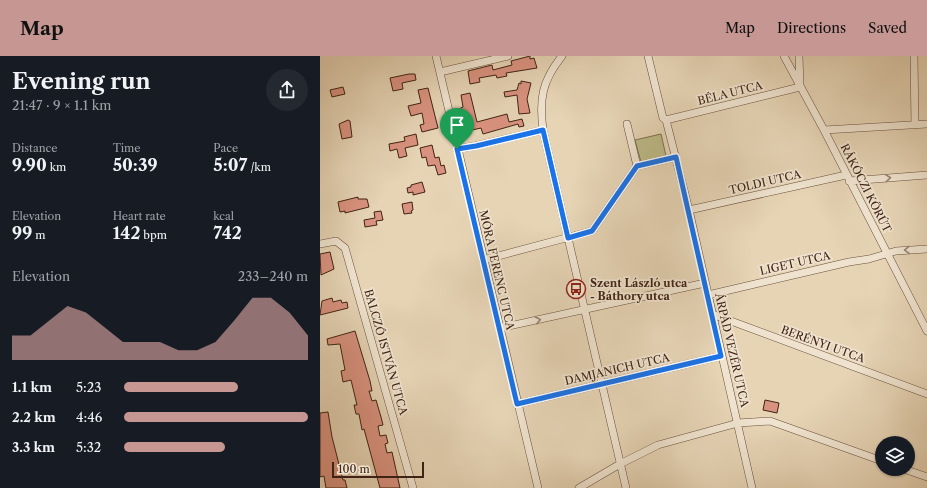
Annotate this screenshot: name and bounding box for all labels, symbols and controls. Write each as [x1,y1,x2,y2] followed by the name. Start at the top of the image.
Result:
[20,17,64,40] text: Map
[725,19,755,37] text: Map
[777,19,846,37] text: Directions
[868,19,907,37] text: Saved
[12,68,151,95] text: Evening run
[266,69,308,111] button: share
[696,78,765,108] street label: BÉLA UTCA
[12,97,111,113] text: 21:47 · 9 × 1.1 km
[440,108,474,149] pin
[446,114,468,136] icon: arrive
[12,141,58,155] text: Distance
[113,141,140,155] text: Time
[213,141,238,155] text: Pace
[838,141,896,235] street label: RÁKÓCZI KÖRÚT
[12,155,47,175] text: 9.90
[113,155,158,175] text: 50:39
[213,155,247,175] text: 5:07
[47,160,66,174] text: km
[247,160,271,174] text: /km
[728,167,803,197] street label: TOLDI UTCA
[885,173,891,182] one-way arrow
[12,209,61,223] text: Elevation
[113,209,166,223] text: Heart rate
[213,209,234,223] text: kcal
[476,209,518,332] street label: MÓRA FERENC UTCA
[12,223,32,243] text: 99
[113,223,140,243] text: 142
[213,223,242,243] text: 742
[32,228,45,242] text: m
[140,228,167,242] text: bpm
[904,246,910,254] one-way arrow
[758,248,832,278] street label: LIGET UTCA
[12,268,70,284] text: Elevation
[238,268,308,284] text: 233–240 m
[590,276,688,303] place label: Szent László utca - Báthory utca
[565,278,587,300] bus stop icon: Szent László utca - Báthory utca
[361,287,411,417] street label: BALCZÓ ISTVÁN UTCA
[712,291,752,409] street label: ÁRPÁD VEZÉR UTCA
[535,317,541,325] one-way arrow
[779,322,868,366] street label: BERÉNYI UTCA
[563,350,672,388] street label: DAMJANICH UTCA
[12,379,52,395] text: 1.1 km
[76,379,101,395] text: 5:23
[12,409,56,425] text: 2.2 km
[76,409,102,425] text: 4:46
[875,436,915,476] map controls
[875,436,915,476] button: layers
[12,439,55,455] text: 3.3 km
[76,439,101,455] text: 5:32
[332,460,424,479] scale bar
[338,462,370,476] text: 100 m

